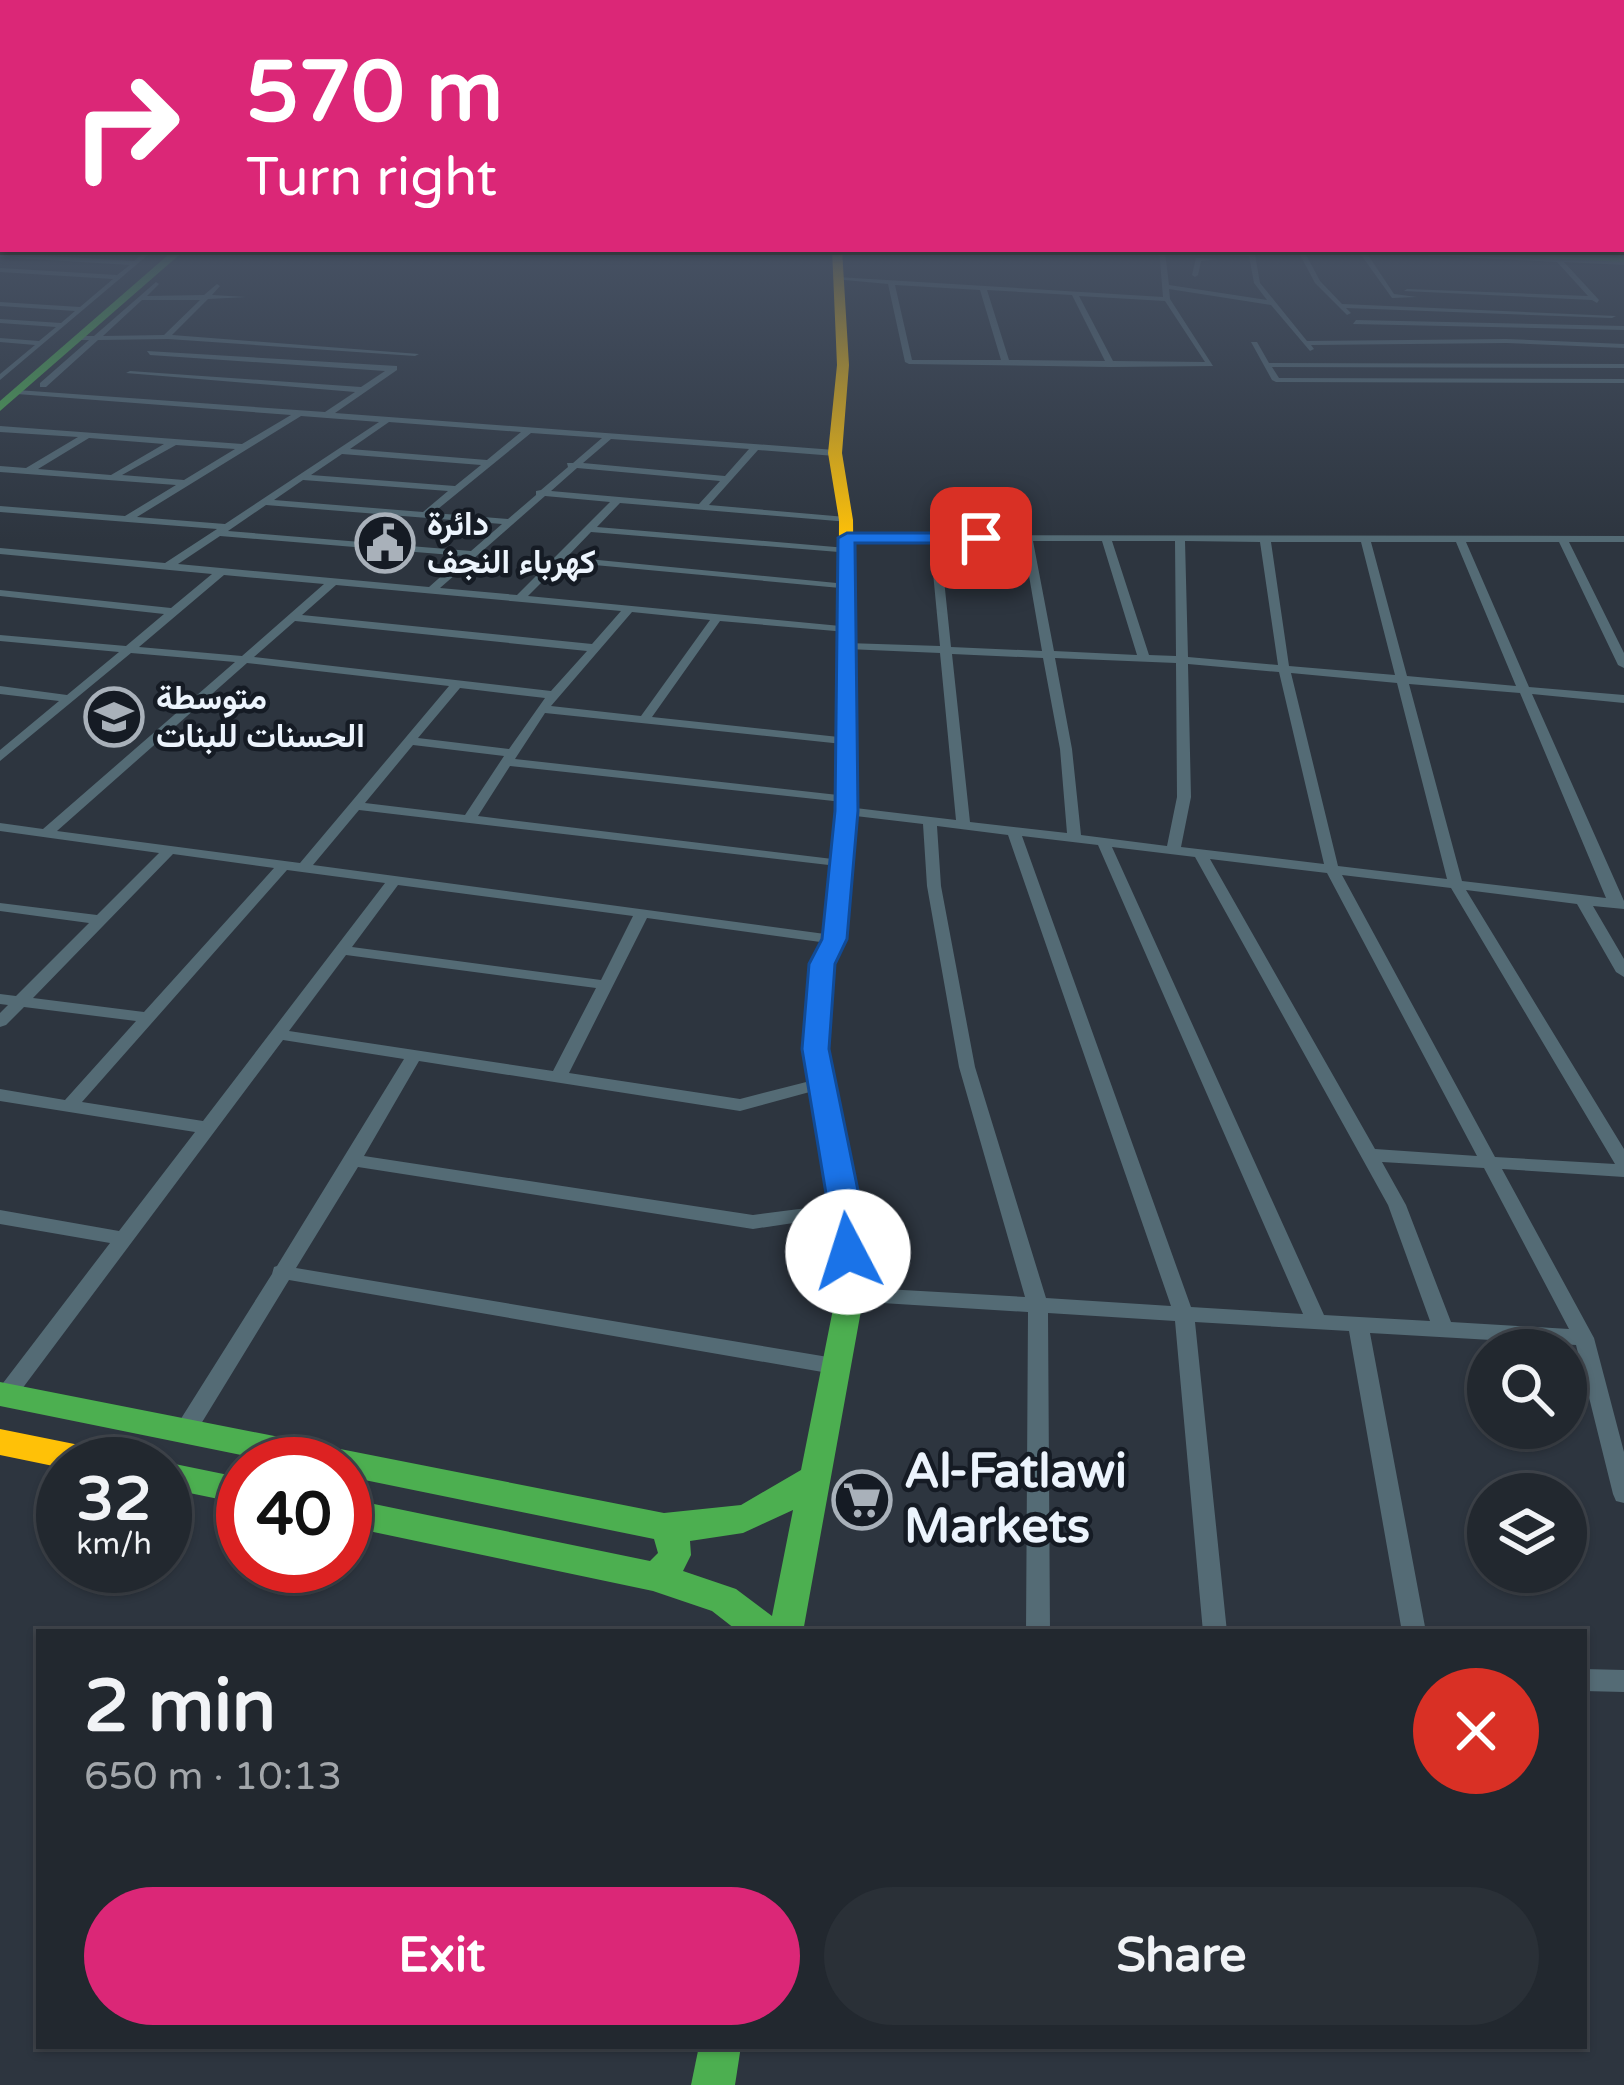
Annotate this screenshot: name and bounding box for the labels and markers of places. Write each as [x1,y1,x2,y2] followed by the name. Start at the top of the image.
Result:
[930,487,1032,589] pin
[427,505,596,582] place label: دائرة كهرباء النجف
[354,512,416,574] public building icon: دائرة كهرباء النجف
[156,679,365,756] place label: متوسطة الحسنات للبنات
[83,686,145,748] school or university icon: متوسطة الحسنات للبنات
[904,1443,1127,1556] place label: Al-Fatlawi Markets
[831,1469,893,1531] supermarket icon: Al-Fatlawi Markets

